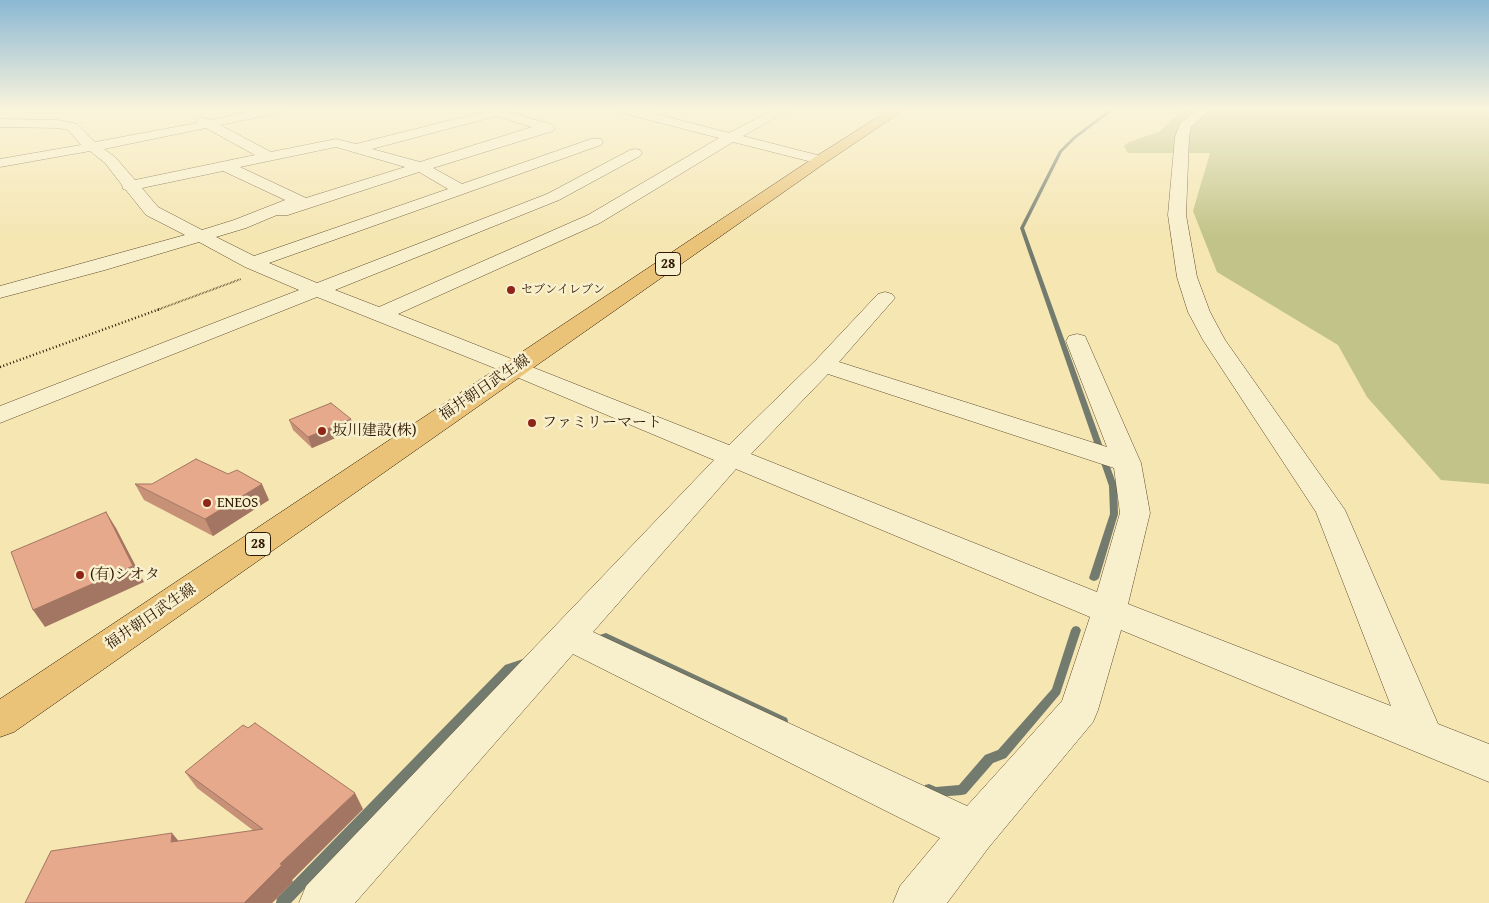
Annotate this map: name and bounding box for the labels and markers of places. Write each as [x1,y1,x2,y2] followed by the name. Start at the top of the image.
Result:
[521,283,605,297] place label: セブンイレブン
[505,284,517,296] marker: セブンイレブン
[542,414,662,432] place label: ファミリーマート
[526,417,538,429] marker: ファミリーマート
[332,422,417,440] place label: 坂川建設(株)
[316,425,328,437] marker: 坂川建設(株)
[217,494,258,512] place label: ENEOS
[201,497,213,509] marker: ENEOS
[90,566,160,584] place label: (有)シオタ
[74,569,86,581] marker: (有)シオタ

